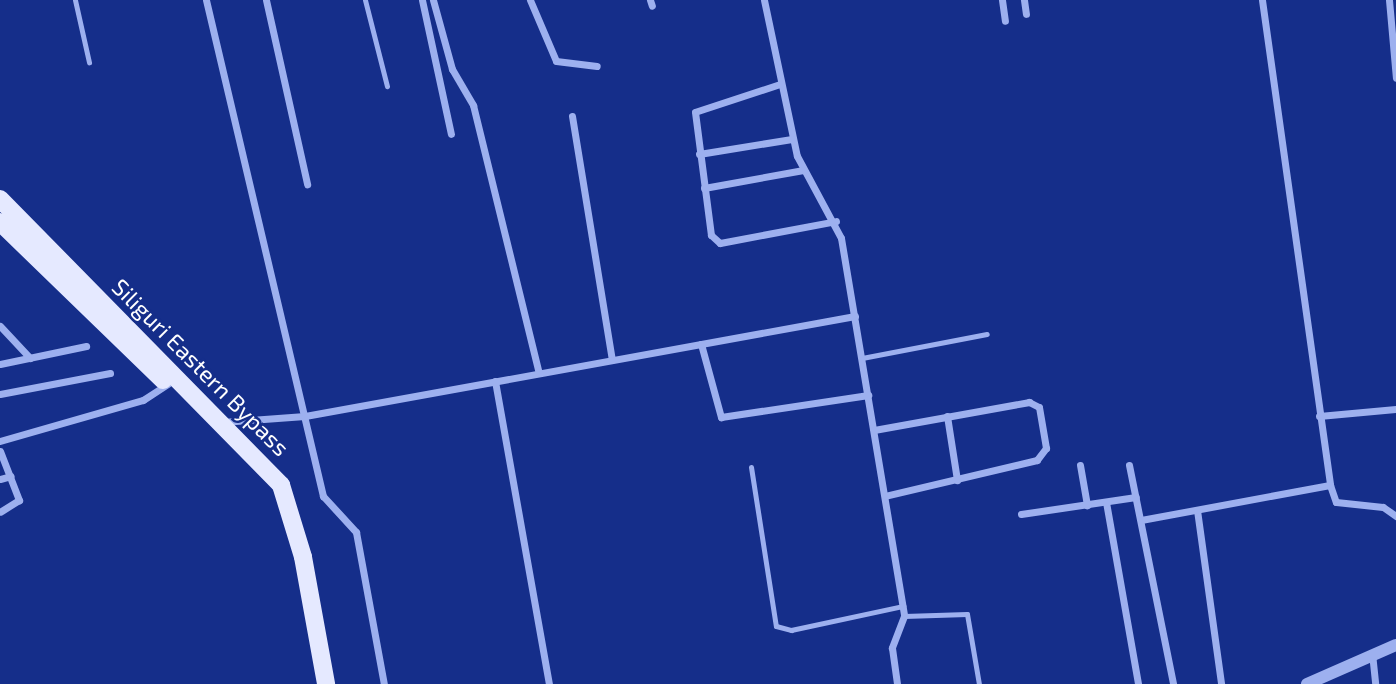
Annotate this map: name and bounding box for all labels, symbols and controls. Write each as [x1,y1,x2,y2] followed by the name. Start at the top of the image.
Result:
[107,273,295,461] street label: Siliguri Eastern Bypass

